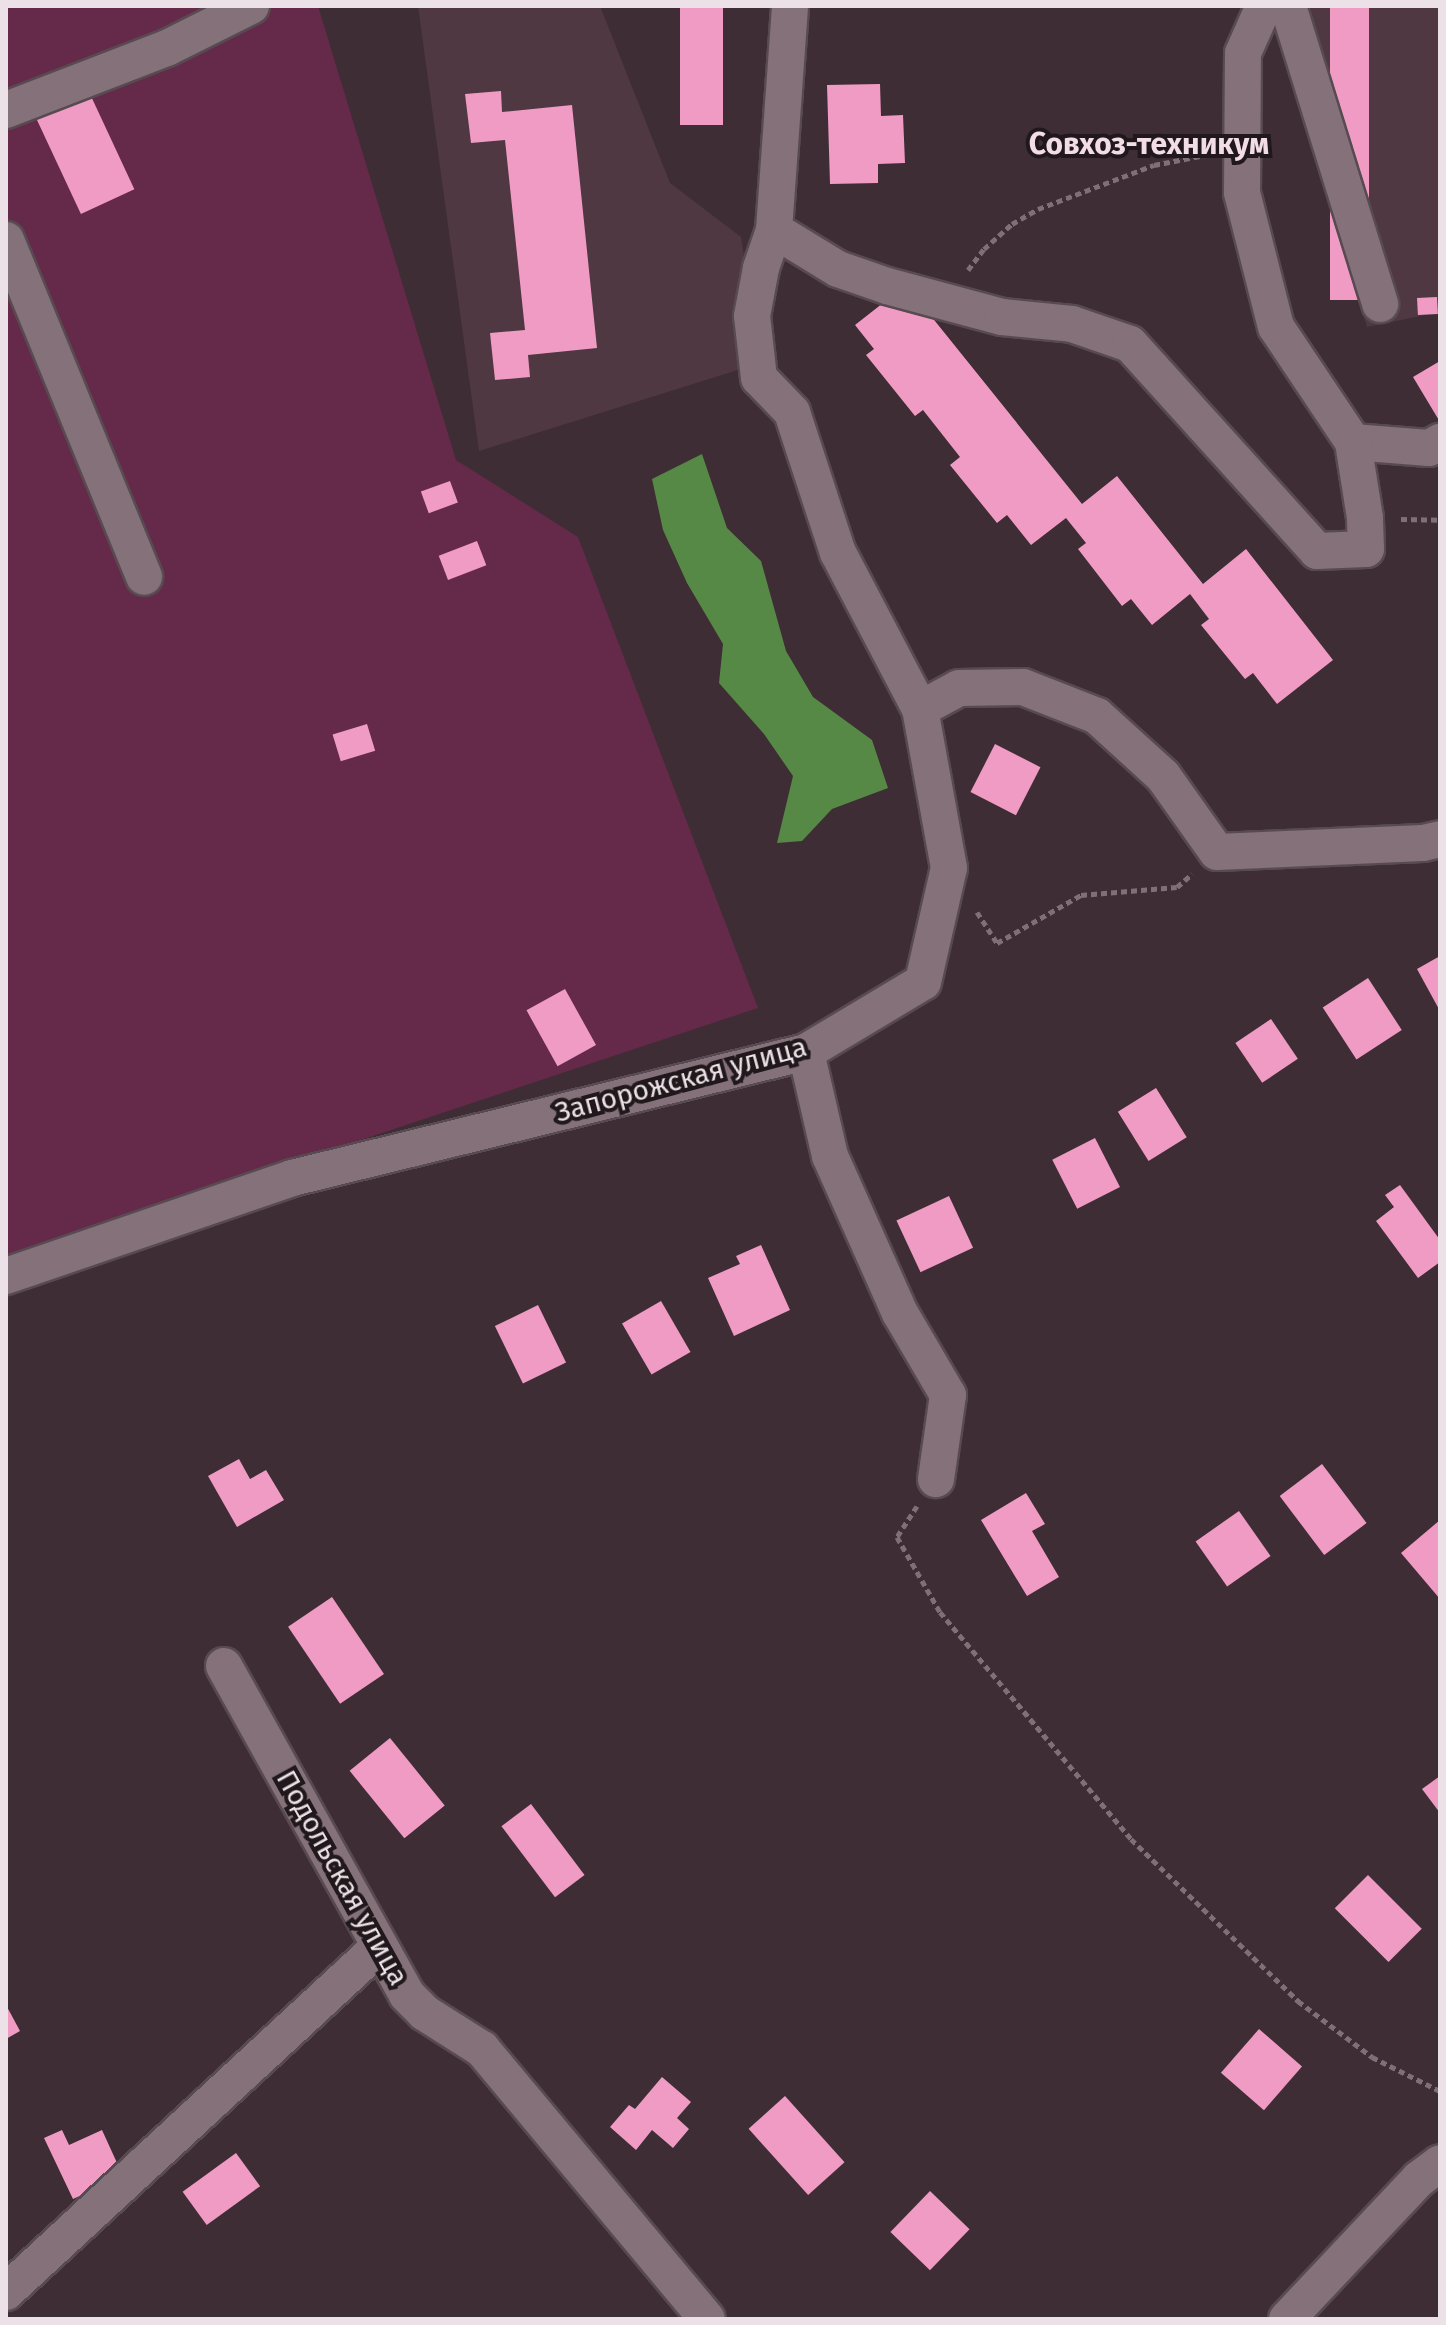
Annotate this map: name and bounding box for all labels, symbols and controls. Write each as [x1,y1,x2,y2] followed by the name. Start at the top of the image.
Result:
[1029,126,1269,162] district label: Совхоз-техникум
[552,1030,810,1130] street label: Запорожская улица
[269,1765,415,1991] street label: Подольская улица

